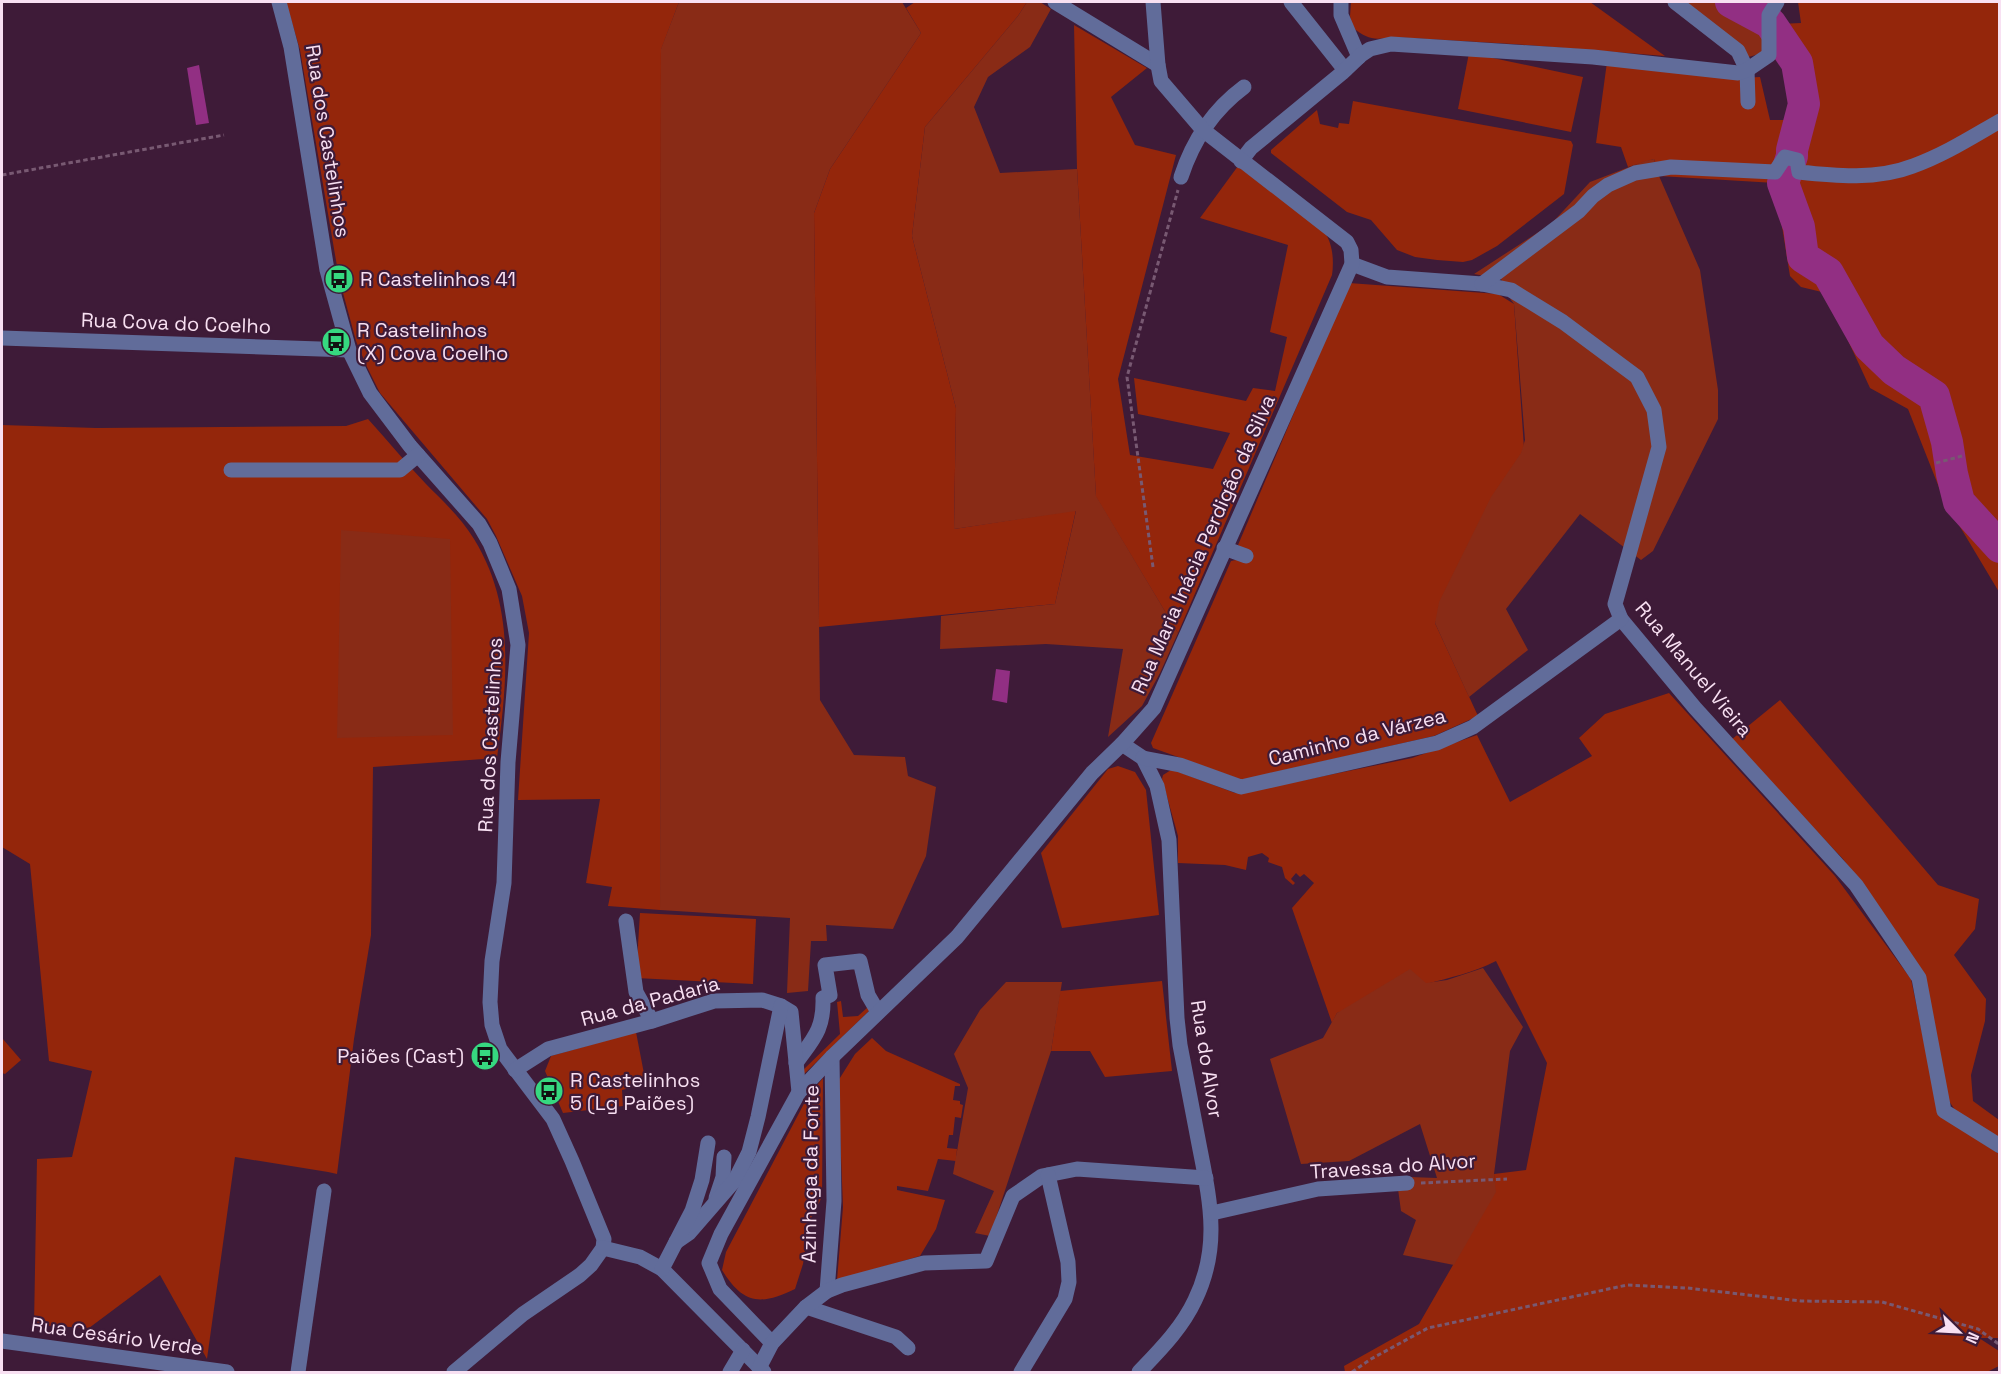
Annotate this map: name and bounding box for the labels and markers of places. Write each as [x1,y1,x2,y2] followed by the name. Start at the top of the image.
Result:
[323,263,355,295] bus stop icon: R Castelinhos 41
[360,266,516,292] place label: R Castelinhos 41
[357,317,508,366] place label: R Castelinhos (X) Cova Coelho
[320,326,352,358] bus stop icon: R Castelinhos (X) Cova Coelho
[469,1040,501,1072] bus stop icon: Paiões (Cast)
[337,1043,464,1069] place label: Paiões (Cast)
[570,1067,700,1116] place label: R Castelinhos 5 (Lg Paiões)
[533,1075,565,1107] bus stop icon: R Castelinhos 5 (Lg Paiões)

